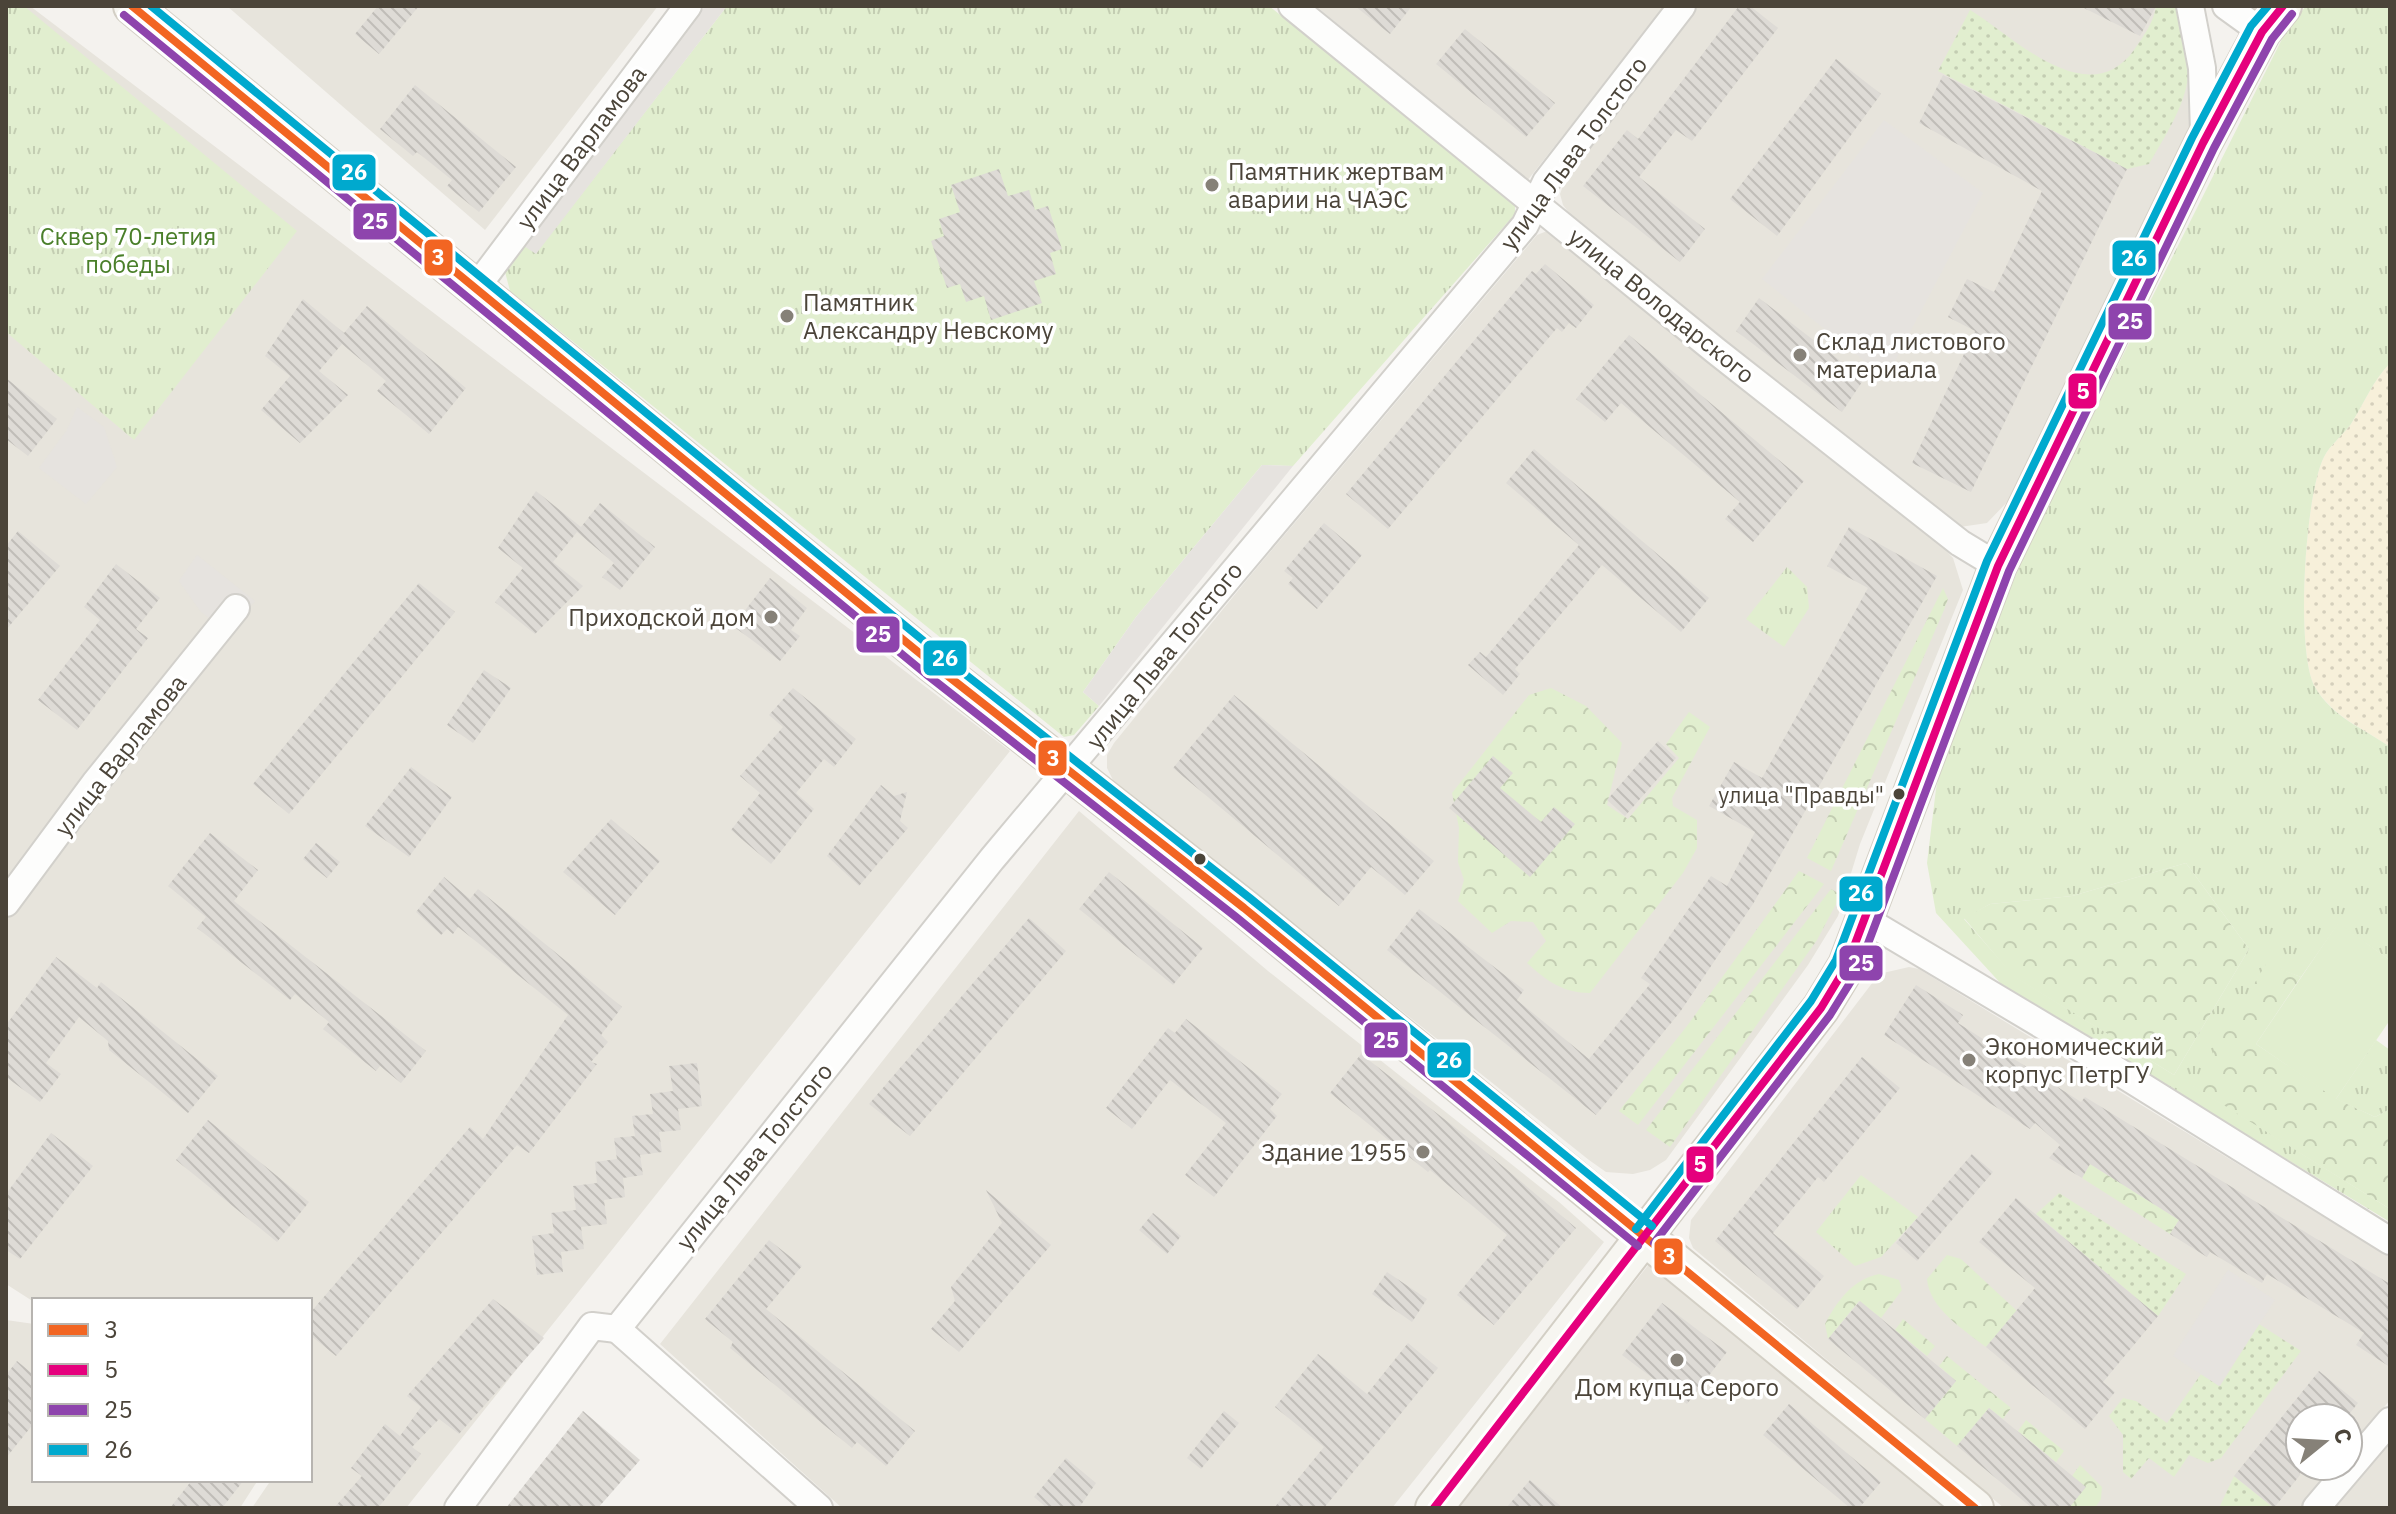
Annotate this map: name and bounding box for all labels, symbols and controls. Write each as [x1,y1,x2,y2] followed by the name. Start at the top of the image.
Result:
[1492,50,1654,256] street label: улица Льва Толстого
[509,59,653,235] street label: улица Варламова
[331,153,377,192] line badge: 26
[1228,155,1444,215] place label: Памятник жертвам аварии на ЧАЭС
[341,157,367,186] text: 26
[1203,176,1221,194] marker: Памятник жертвам аварии на ЧАЭС
[352,202,398,241] line badge: 25
[362,206,388,235] text: 25
[40,220,216,280] park label: Сквер 70-летия победы
[1562,220,1762,390] street label: улица Володарского
[423,238,454,277] line badge: 3
[2111,239,2157,277] line badge: 26
[431,242,445,271] text: 3
[2121,243,2147,272] text: 26
[803,286,1054,346] place label: Памятник Александру Невскому
[2107,302,2153,341] line badge: 25
[2117,306,2143,335] text: 25
[778,307,796,325] marker: Памятник Александру Невскому
[1816,325,2006,385] place label: Склад листового материала
[1791,346,1809,364] marker: Склад листового материала
[2067,372,2098,410] line badge: 5
[2076,376,2090,405] text: 5
[1079,555,1249,755] street label: улица Льва Толстого
[568,601,755,633] place label: Приходской дом
[762,608,780,626] marker: Приходской дом
[855,615,901,654] line badge: 25
[865,619,891,648] text: 25
[922,639,968,677] line badge: 26
[932,643,958,672] text: 26
[47,667,193,843] street label: улица Варламова
[1037,739,1068,777] line badge: 3
[1046,743,1060,772] text: 3
[1718,780,1884,809] place label: улица "Правды"
[1891,786,1907,802] marker: улица "Правды"
[1192,851,1208,867] unlabelled marker
[1838,875,1884,913] line badge: 26
[1848,878,1874,907] text: 26
[1838,944,1884,982] line badge: 25
[1848,948,1874,977] text: 25
[1363,1021,1409,1059] line badge: 25
[1373,1025,1399,1054] text: 25
[1985,1030,2164,1090] place label: Экономический корпус ПетрГУ
[1426,1041,1472,1079] line badge: 26
[1436,1045,1462,1074] text: 26
[1960,1051,1978,1069] marker: Экономический корпус ПетрГУ
[669,1056,839,1256] street label: улица Льва Толстого
[1261,1136,1407,1168] place label: Здание 1955
[1414,1143,1432,1161] marker: Здание 1955
[1685,1145,1715,1184] line badge: 5
[1693,1149,1707,1178] text: 5
[1653,1237,1684,1276] line badge: 3
[1662,1241,1676,1270] text: 3
[32,1298,312,1482] legend
[104,1313,118,1345] text: 3
[1668,1351,1686,1369] marker: Дом купца Серого
[104,1353,118,1385] text: 5
[1575,1371,1779,1403] place label: Дом купца Серого
[104,1393,133,1425] text: 25
[2284,1402,2364,1482] north arrow
[2327,1424,2360,1447] text: С
[104,1433,133,1465] text: 26

